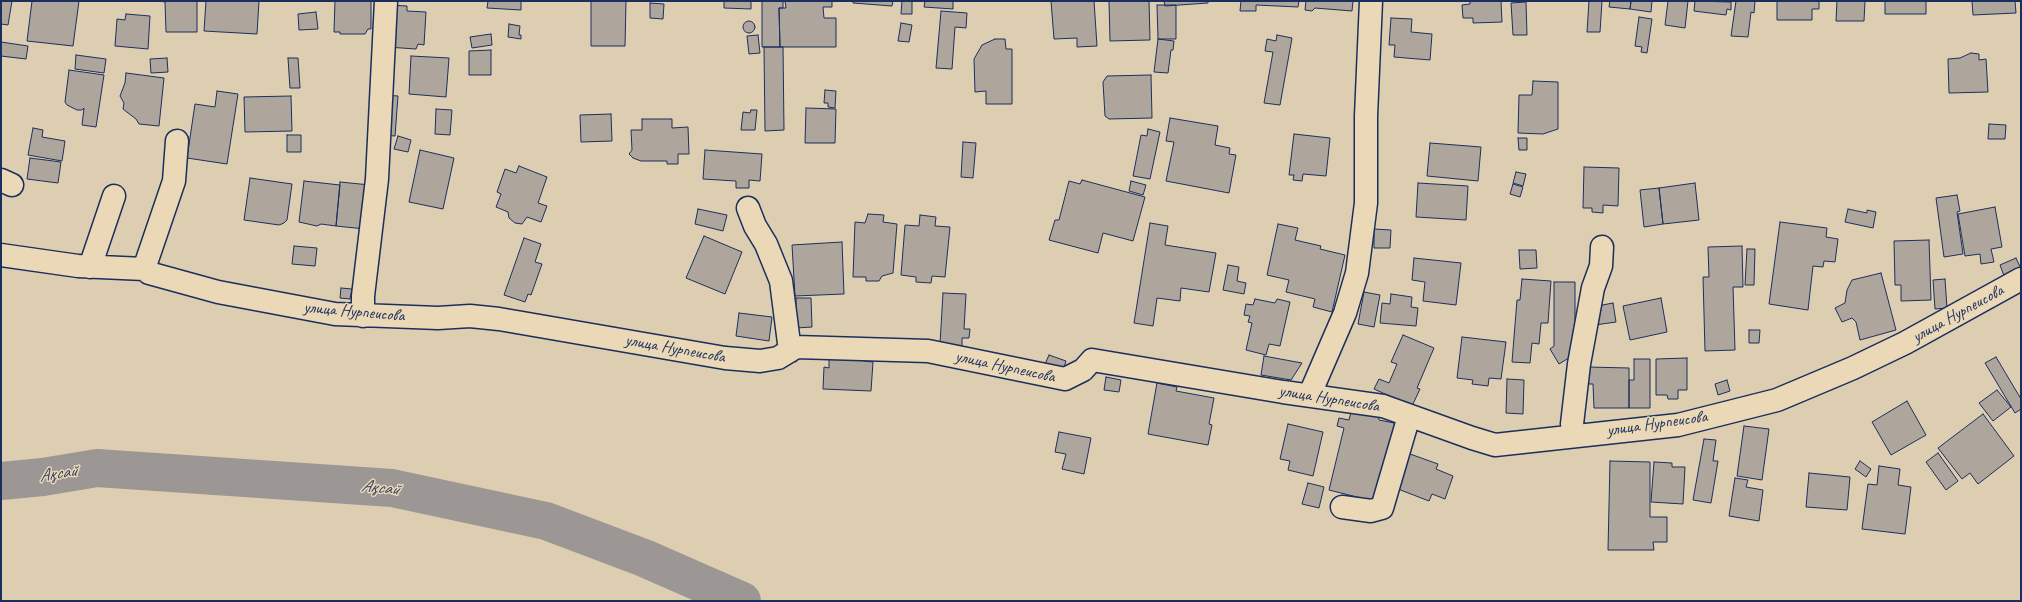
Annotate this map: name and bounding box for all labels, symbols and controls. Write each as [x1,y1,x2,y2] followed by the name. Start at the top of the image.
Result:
[1909,281,2007,347] street label: улица Нурпеисова
[303,297,405,327] street label: улица Нурпеисова
[623,330,727,368] street label: улица Нурпеисова
[953,347,1057,387] street label: улица Нурпеисова
[1277,381,1381,417] street label: улица Нурпеисова
[1605,407,1709,441] street label: улица Нурпеисова
[38,460,78,488] water label: Ақсай
[360,475,400,501] water label: Ақсай

